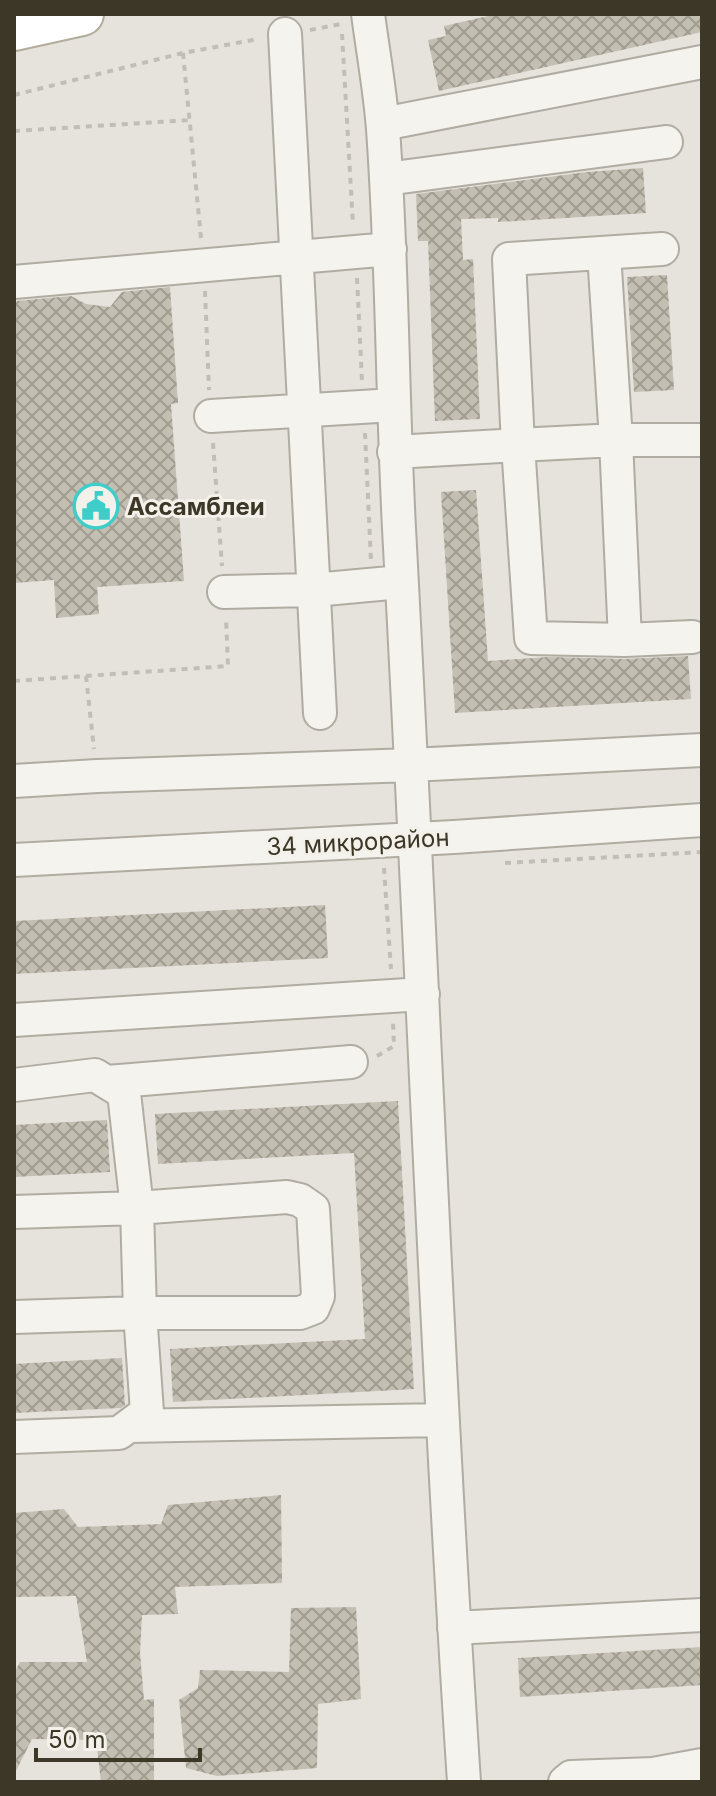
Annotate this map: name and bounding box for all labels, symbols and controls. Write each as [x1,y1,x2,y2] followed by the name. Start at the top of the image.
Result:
[72,482,120,530] public building icon: Ассамблеи
[127,492,265,521] place label: Ассамблеи
[266,823,450,861] street label: 34 микрорайон
[36,1712,200,1762] scale bar
[48,1725,106,1754] text: 50 m

